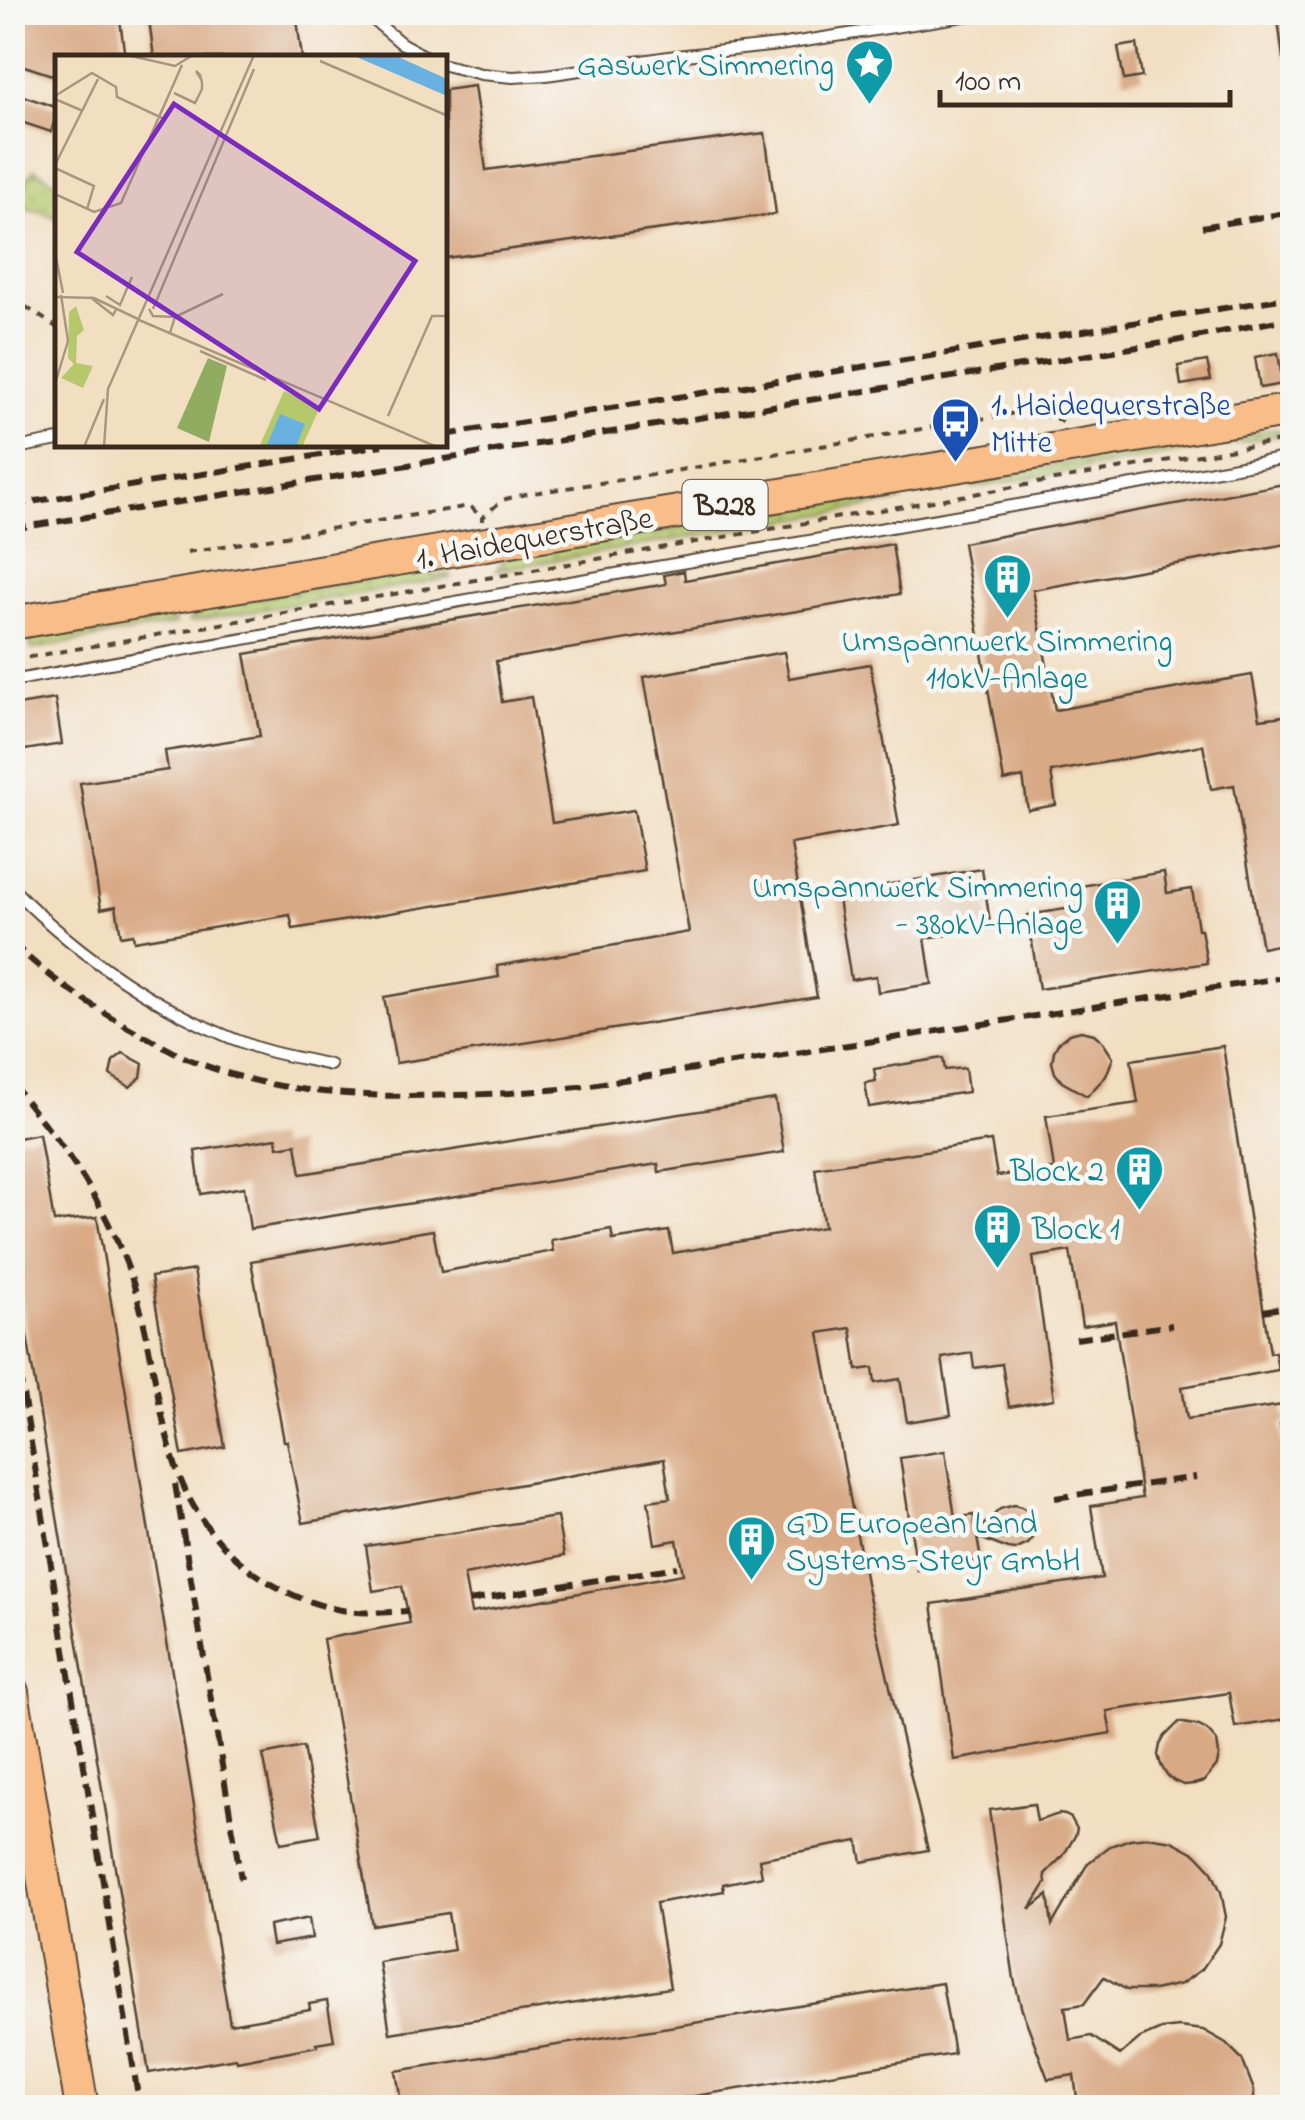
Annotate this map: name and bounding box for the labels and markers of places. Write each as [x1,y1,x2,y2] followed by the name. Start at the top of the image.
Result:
[843,38,895,106] place icon: Gaswerk Simmering
[577,44,834,91] place label: Gaswerk Simmering
[991,384,1231,468] place label: 1. Haidequerstraße Mitte
[930,396,982,464] bus stop icon: 1. Haidequerstraße Mitte
[981,552,1033,620] building icon: Umspannwerk Simmering 110kV-Anlage
[841,620,1173,704] place label: Umspannwerk Simmering 110kV-Anlage
[752,866,1084,950] place label: Umspannwerk Simmering - 380kV-Anlage
[1092,878,1144,946] building icon: Umspannwerk Simmering - 380kV-Anlage
[1113,1144,1165,1212] building icon: Block 2
[1009,1150,1104,1197] place label: Block 2
[971,1202,1023,1270] building icon: Block 1
[1031,1208,1120,1255] place label: Block 1
[786,1502,1081,1586] place label: GD European Land Systems-Steyr GmbH
[725,1514,777,1582] building icon: GD European Land Systems-Steyr GmbH

